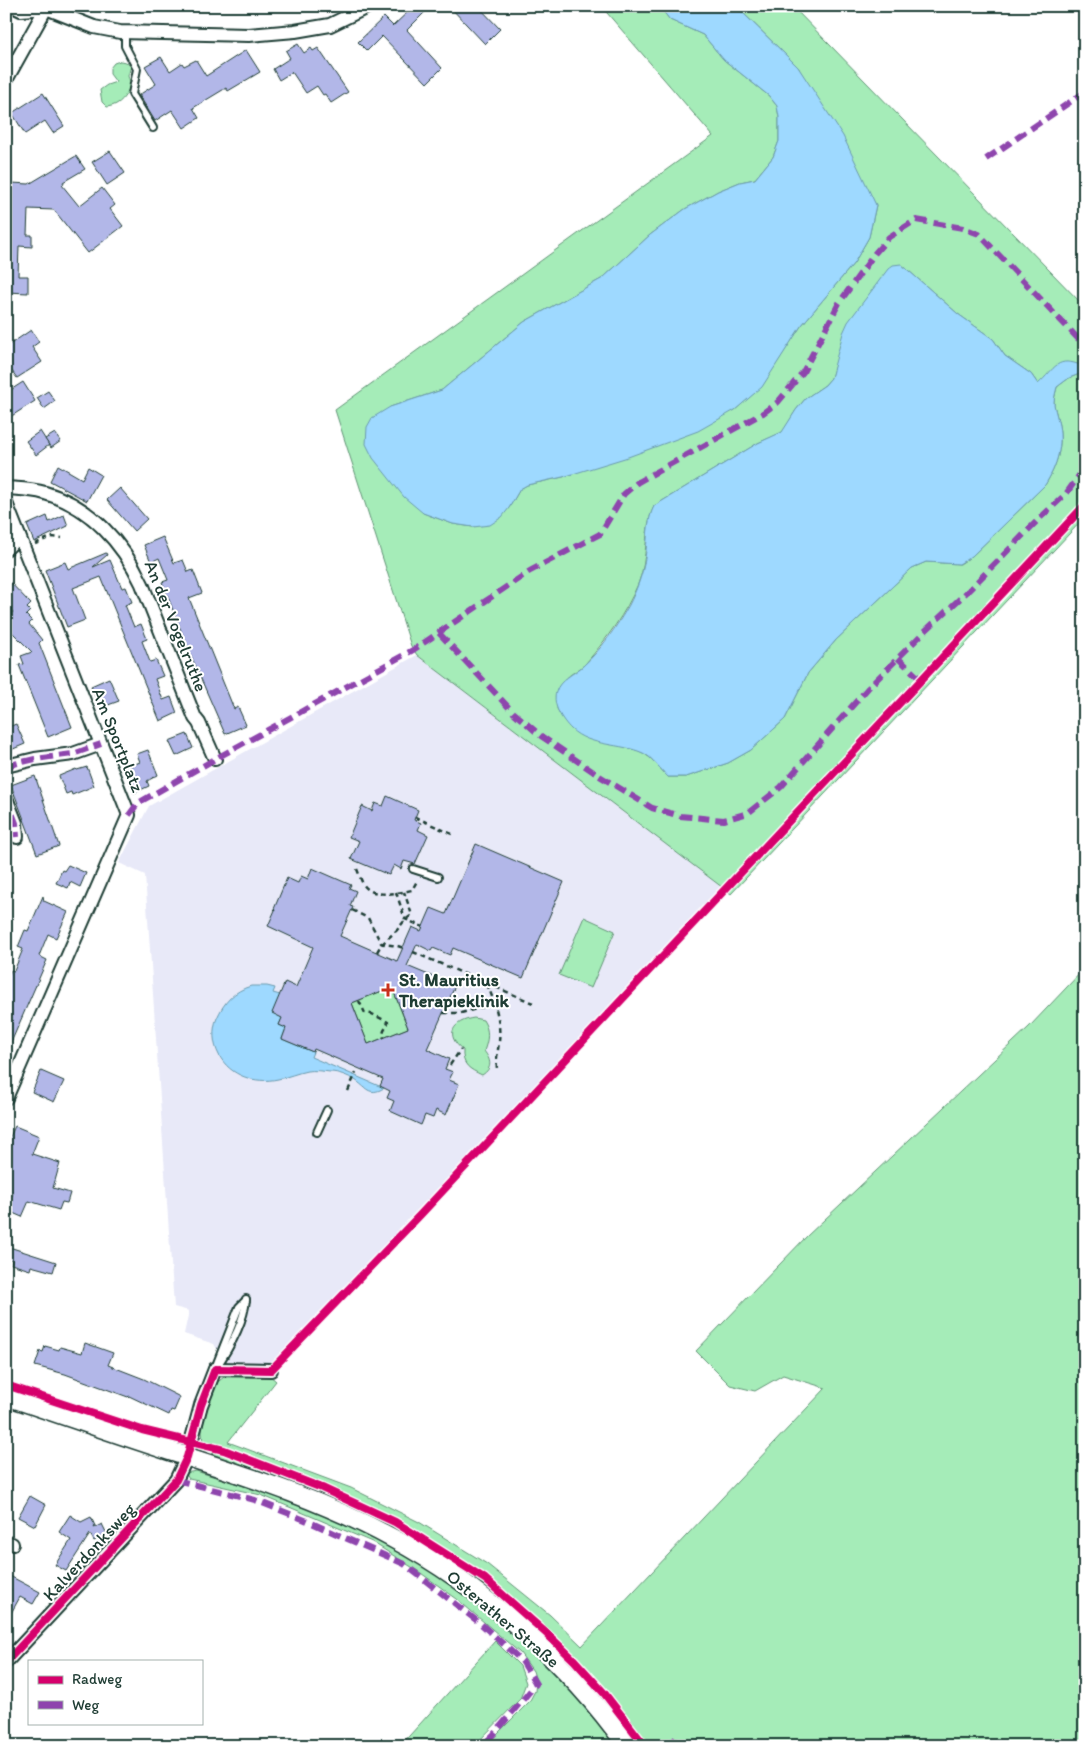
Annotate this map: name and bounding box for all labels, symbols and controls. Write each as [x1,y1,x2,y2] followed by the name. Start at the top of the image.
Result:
[140,557,212,695] street label: An der Vogelruthe
[87,685,149,795] street label: Am Sportplatz
[398,969,509,1012] place label: St. Mauritius Therapieklinik
[381,983,395,997] marker: St. Mauritius Therapieklinik
[38,1498,141,1606] street label: Kalverdonksweg
[442,1565,564,1673] street label: Osterather Straße
[28,1660,202,1724] legend
[72,1670,122,1688] text: Radweg
[72,1696,99,1714] text: Weg

